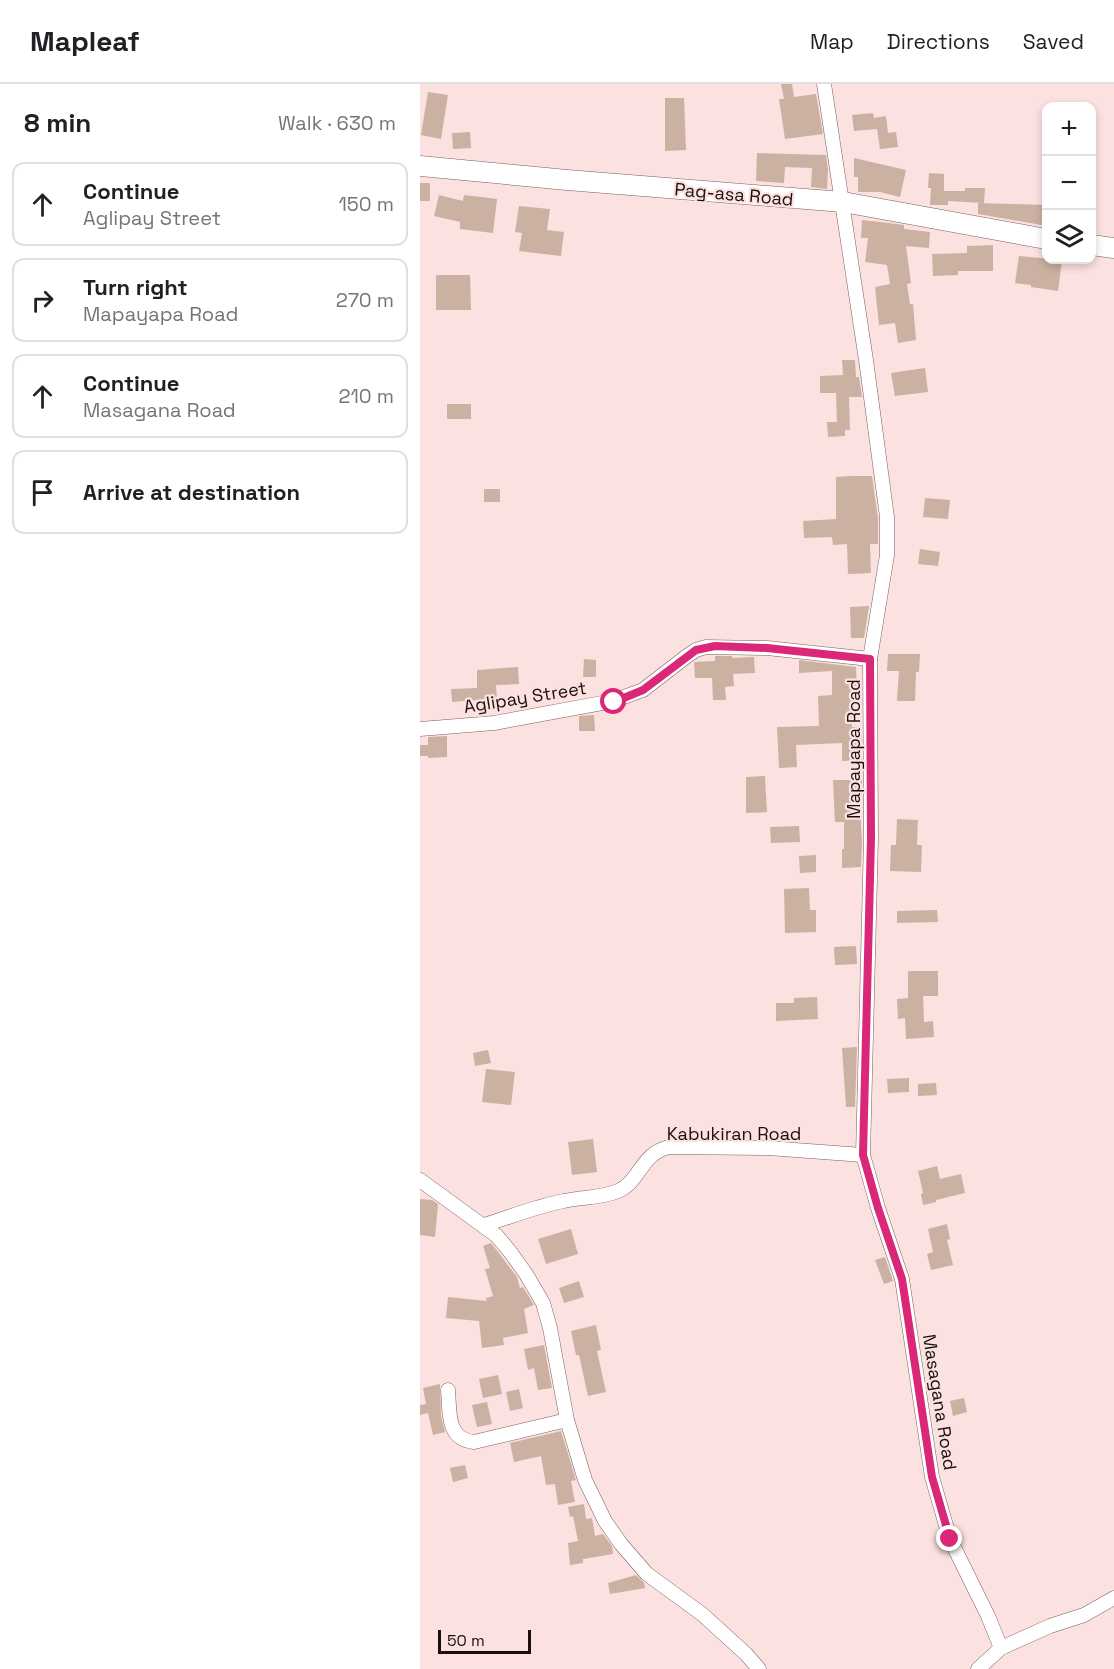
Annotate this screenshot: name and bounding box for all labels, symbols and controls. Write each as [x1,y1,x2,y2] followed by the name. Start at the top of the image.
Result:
[30,23,140,59] text: Mapleaf
[810,28,854,55] text: Map
[887,28,990,55] text: Directions
[1023,28,1084,55] text: Saved
[1042,102,1096,264] map controls
[1042,102,1096,156] button: +
[24,106,91,140] text: 8 min
[278,110,396,136] text: Walk · 630 m
[1042,156,1096,210] button: −
[83,177,179,205] text: Continue
[674,177,794,211] street label: Pag-asa Road
[26,188,59,221] icon: ahead
[339,191,394,217] text: 150 m
[83,205,221,231] text: Aglipay Street
[1042,210,1096,264] button: layers
[83,273,188,301] text: Turn right
[26,284,59,317] icon: right
[336,287,394,313] text: 270 m
[83,301,238,327] text: Mapayapa Road
[83,369,179,397] text: Continue
[26,380,59,413] icon: ahead
[338,383,394,409] text: 210 m
[83,397,236,423] text: Masagana Road
[26,476,59,509] icon: arrive
[83,478,300,506] text: Arrive at destination
[462,676,588,718] street label: Aglipay Street
[842,679,865,819] street label: Mapayapa Road
[600,688,626,714] route start
[667,1122,801,1145] street label: Kabukiran Road
[918,1332,962,1472] street label: Masagana Road
[936,1525,962,1551] route end
[438,1627,531,1654] scale bar
[447,1630,485,1651] text: 50 m

